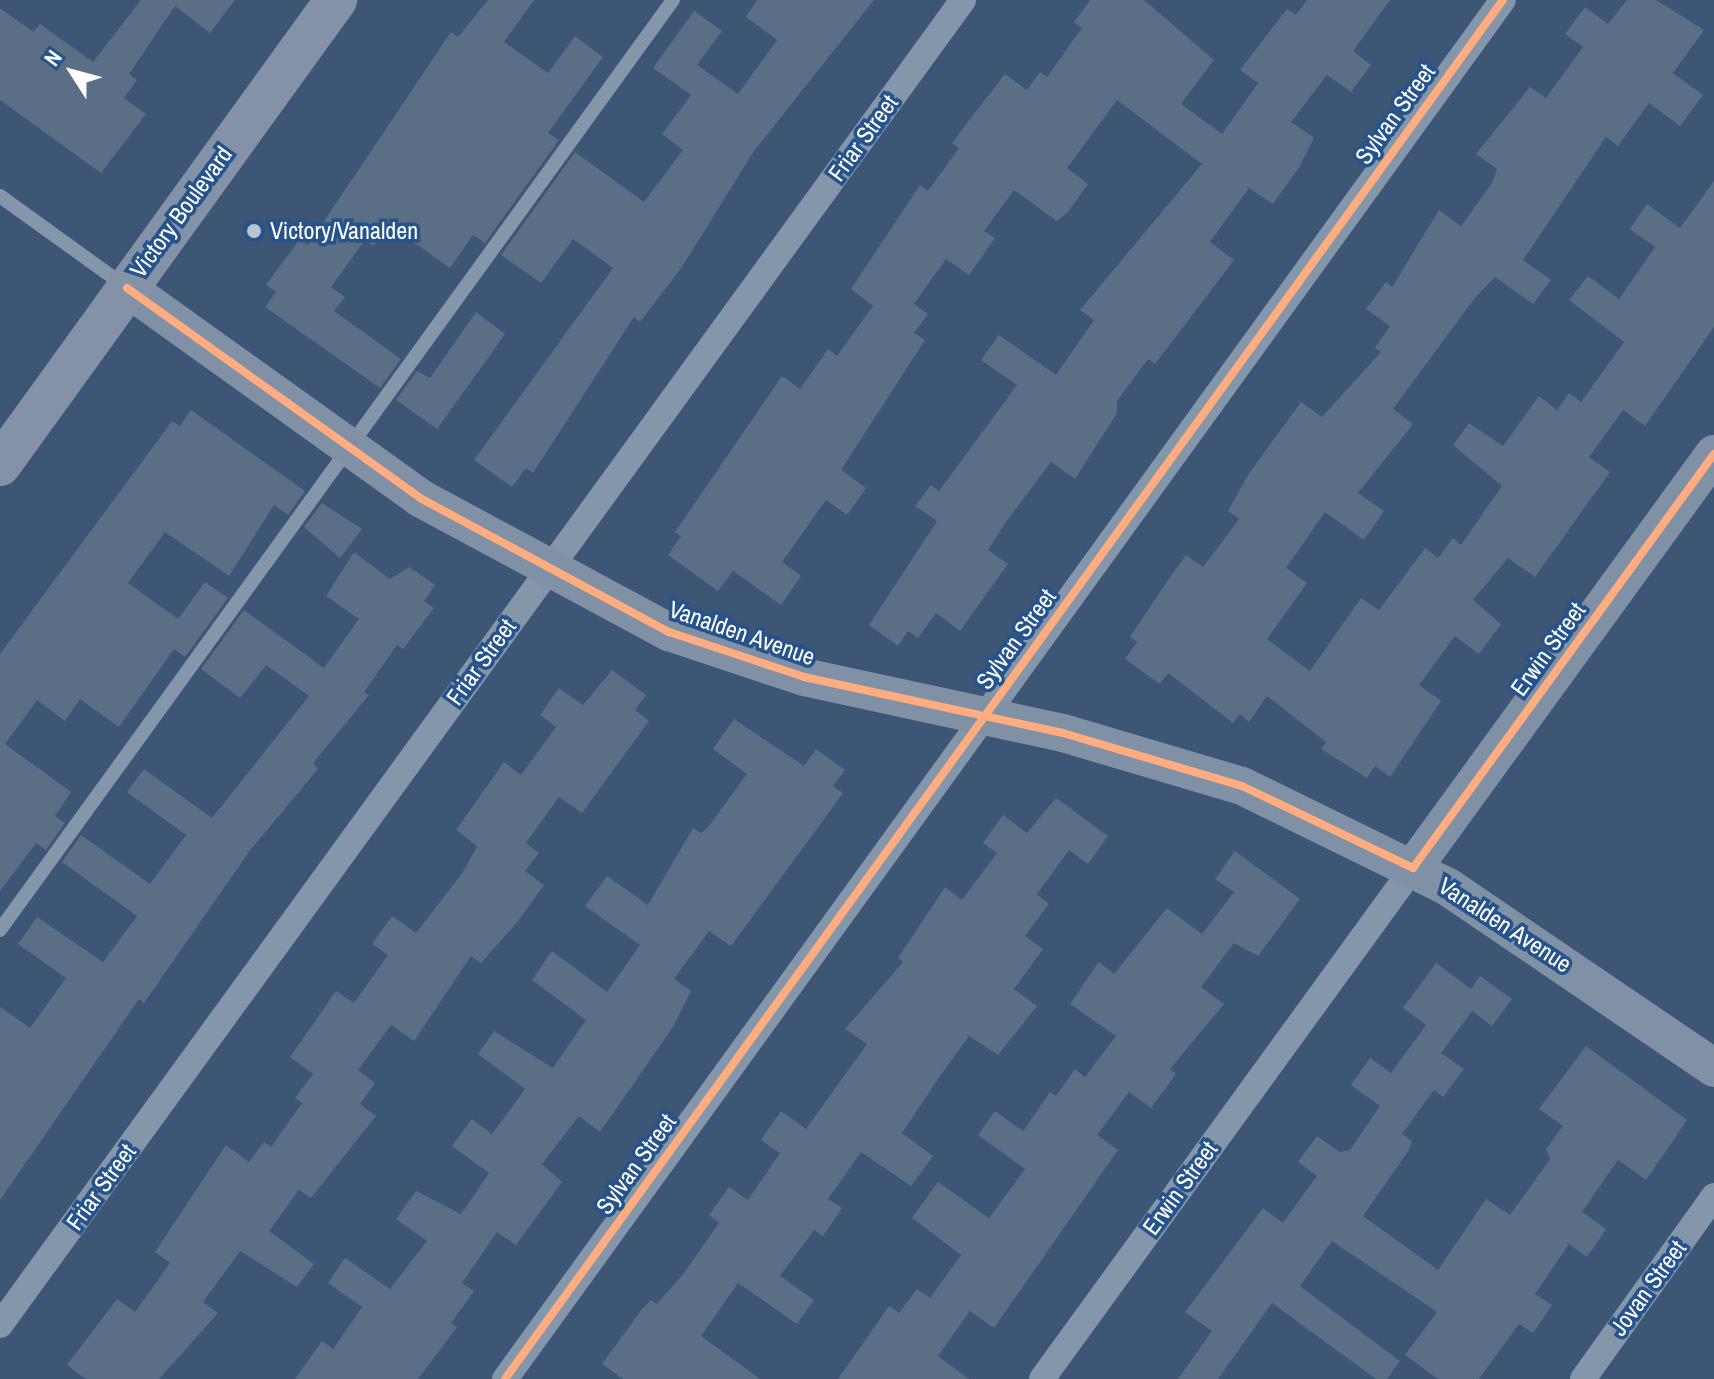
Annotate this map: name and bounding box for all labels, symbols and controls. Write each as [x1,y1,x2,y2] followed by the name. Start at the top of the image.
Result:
[32,32,112,112] north arrow
[37,44,69,72] text: N
[1349,58,1441,170] street label: Sylvan Street
[822,89,904,187] street label: Friar Street
[124,141,238,283] street label: Victory Boulevard
[270,217,418,245] place label: Victory/Vanalden
[245,222,263,240] marker: Victory/Vanalden
[970,583,1062,695] street label: Sylvan Street
[665,594,819,672] street label: Vanalden Avenue
[1505,597,1591,701] street label: Erwin Street
[440,613,522,711] street label: Friar Street
[1433,871,1577,979] street label: Vanalden Avenue
[590,1108,682,1220] street label: Sylvan Street
[1137,1136,1223,1240] street label: Erwin Street
[60,1138,142,1236] street label: Friar Street
[1604,1235,1692,1341] street label: Jovan Street

